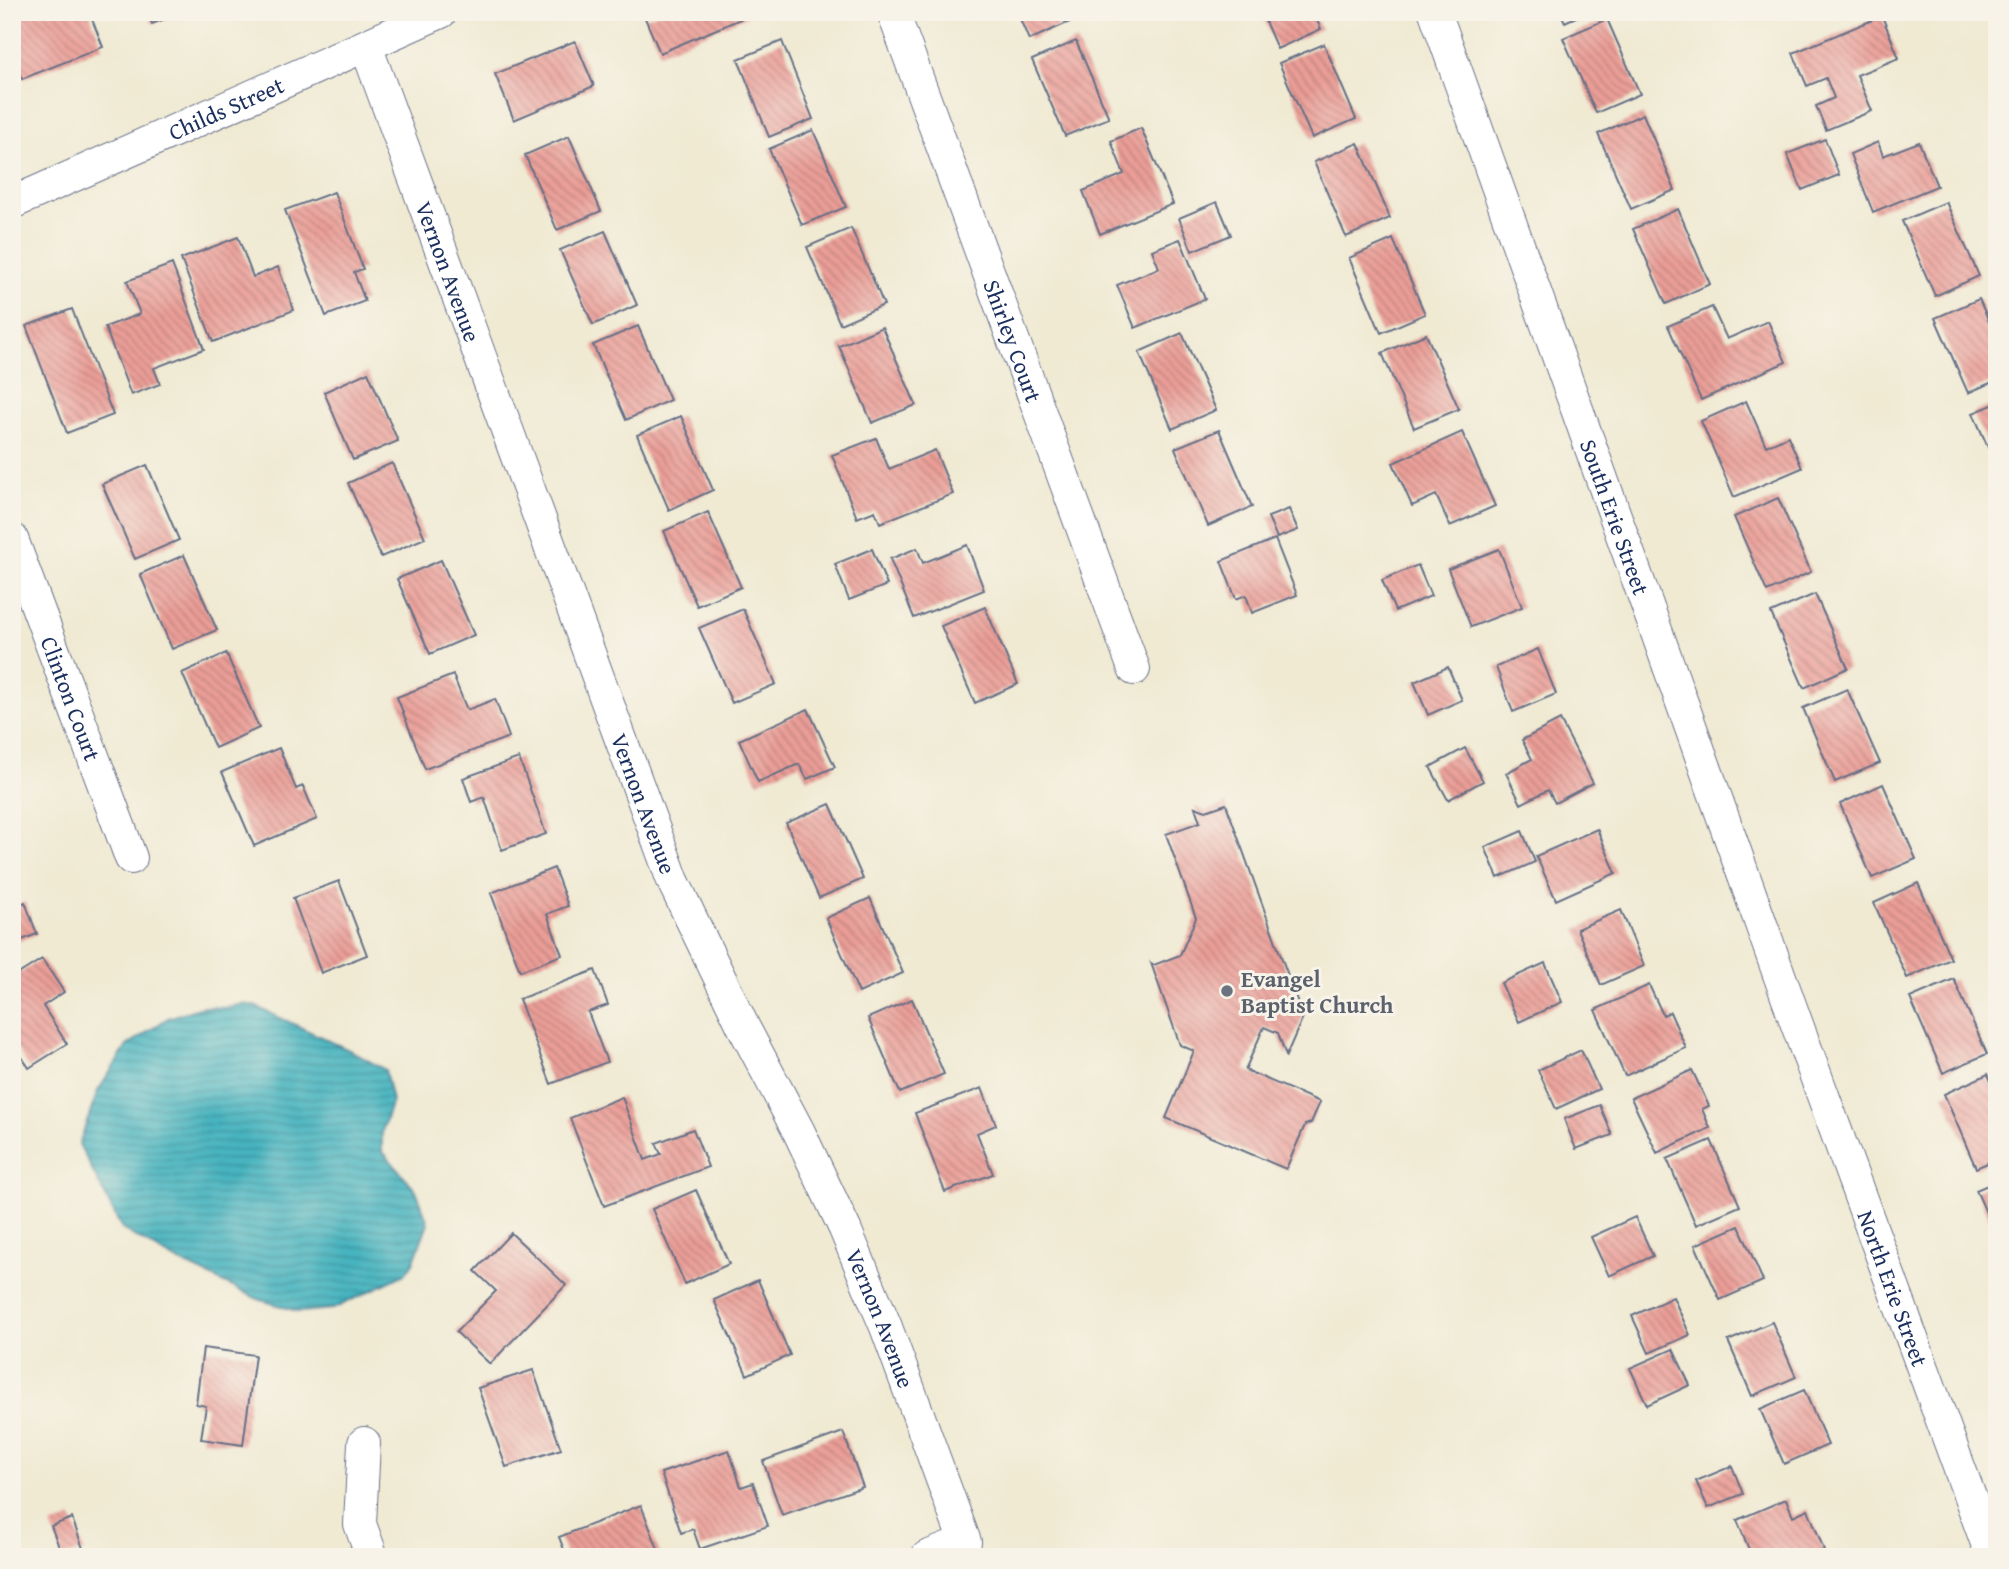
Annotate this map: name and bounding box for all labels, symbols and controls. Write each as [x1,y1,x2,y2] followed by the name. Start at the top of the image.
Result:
[163,68,289,148] street label: Childs Street
[408,196,490,346] street label: Vernon Avenue
[976,275,1051,406] street label: Shirley Court
[1572,434,1658,599] street label: South Erie Street
[33,631,110,765] street label: Clinton Court
[604,729,685,878] street label: Vernon Avenue
[1241,962,1394,1021] place label: Evangel Baptist Church
[1219,983,1235,999] marker: Evangel Baptist Church
[1850,1205,1937,1371] street label: North Erie Street
[838,1243,923,1392] street label: Vernon Avenue

